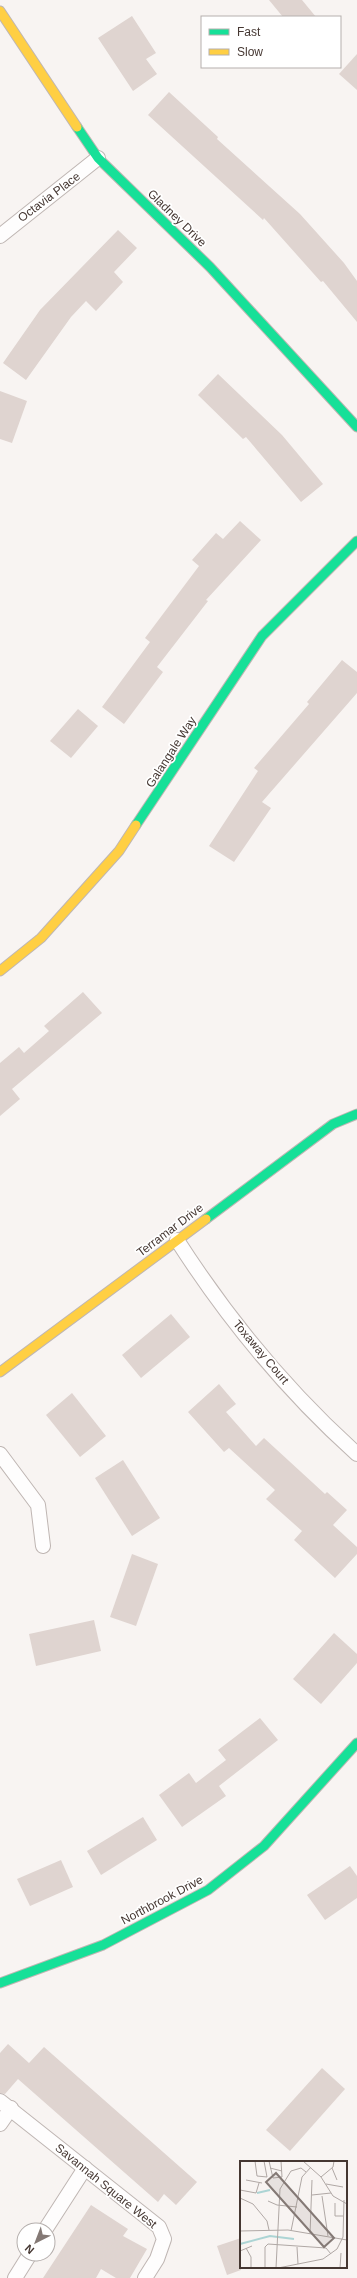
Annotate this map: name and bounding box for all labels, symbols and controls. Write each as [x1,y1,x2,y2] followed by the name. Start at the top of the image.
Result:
[201,16,341,68] legend
[237,25,261,39] text: Fast
[237,45,263,59] text: Slow
[15,169,83,225] street label: Octavia Place
[145,187,209,250] street label: Gladney Drive
[143,714,199,790] street label: Galangale Way
[134,1200,206,1259] street label: Terramar Drive
[230,1317,292,1387] street label: Toxaway Court
[119,1872,206,1927] street label: Northbrook Drive
[52,2141,160,2232] street label: Savannah Square West
[240,2161,347,2268] inset map
[16,2222,56,2262] north arrow
[22,2242,36,2257] text: N

